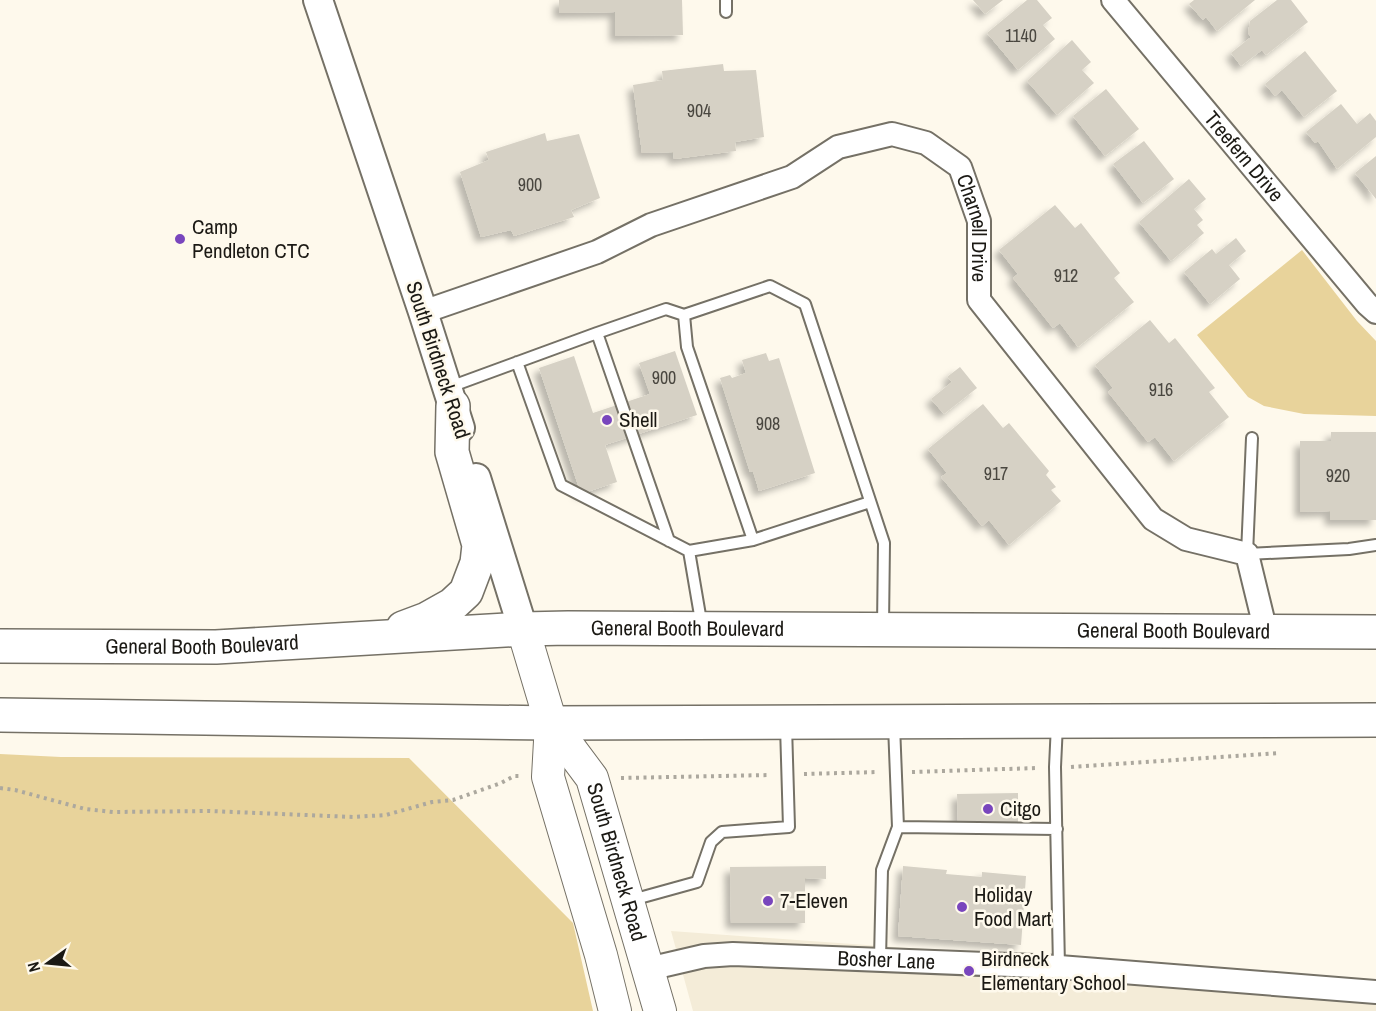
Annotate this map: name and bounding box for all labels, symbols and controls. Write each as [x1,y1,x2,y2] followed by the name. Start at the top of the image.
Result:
[1005,23,1037,48] house number: 1140
[687,98,711,123] house number: 904
[1198,105,1291,208] street label: Treefern Drive
[950,170,994,282] street label: Charnell Drive
[518,172,542,197] house number: 900
[192,212,310,265] place label: Camp Pendleton CTC
[173,232,187,246] marker: Camp Pendleton CTC
[1054,263,1078,288] house number: 912
[399,278,478,442] street label: South Birdneck Road
[652,365,676,390] house number: 900
[1149,377,1173,402] house number: 916
[619,405,657,434] place label: Shell
[756,411,780,436] house number: 908
[600,413,614,427] marker: Shell
[984,461,1008,486] house number: 917
[1326,463,1350,488] house number: 920
[591,613,784,643] street label: General Booth Boulevard
[1077,616,1270,645] street label: General Booth Boulevard
[105,627,299,661] street label: General Booth Boulevard
[580,779,654,944] street label: South Birdneck Road
[1000,794,1041,823] place label: Citgo
[981,802,995,816] marker: Citgo
[974,880,1052,933] place label: Holiday Food Mart
[780,886,848,915] place label: 7-Eleven
[761,894,775,908] marker: 7-Eleven
[955,900,969,914] marker: Holiday Food Mart
[18,933,78,993] north arrow
[837,943,936,976] street label: Bosher Lane
[981,944,1126,997] place label: Birdneck Elementary School
[22,959,45,974] text: N
[962,964,976,978] marker: Birdneck Elementary School

